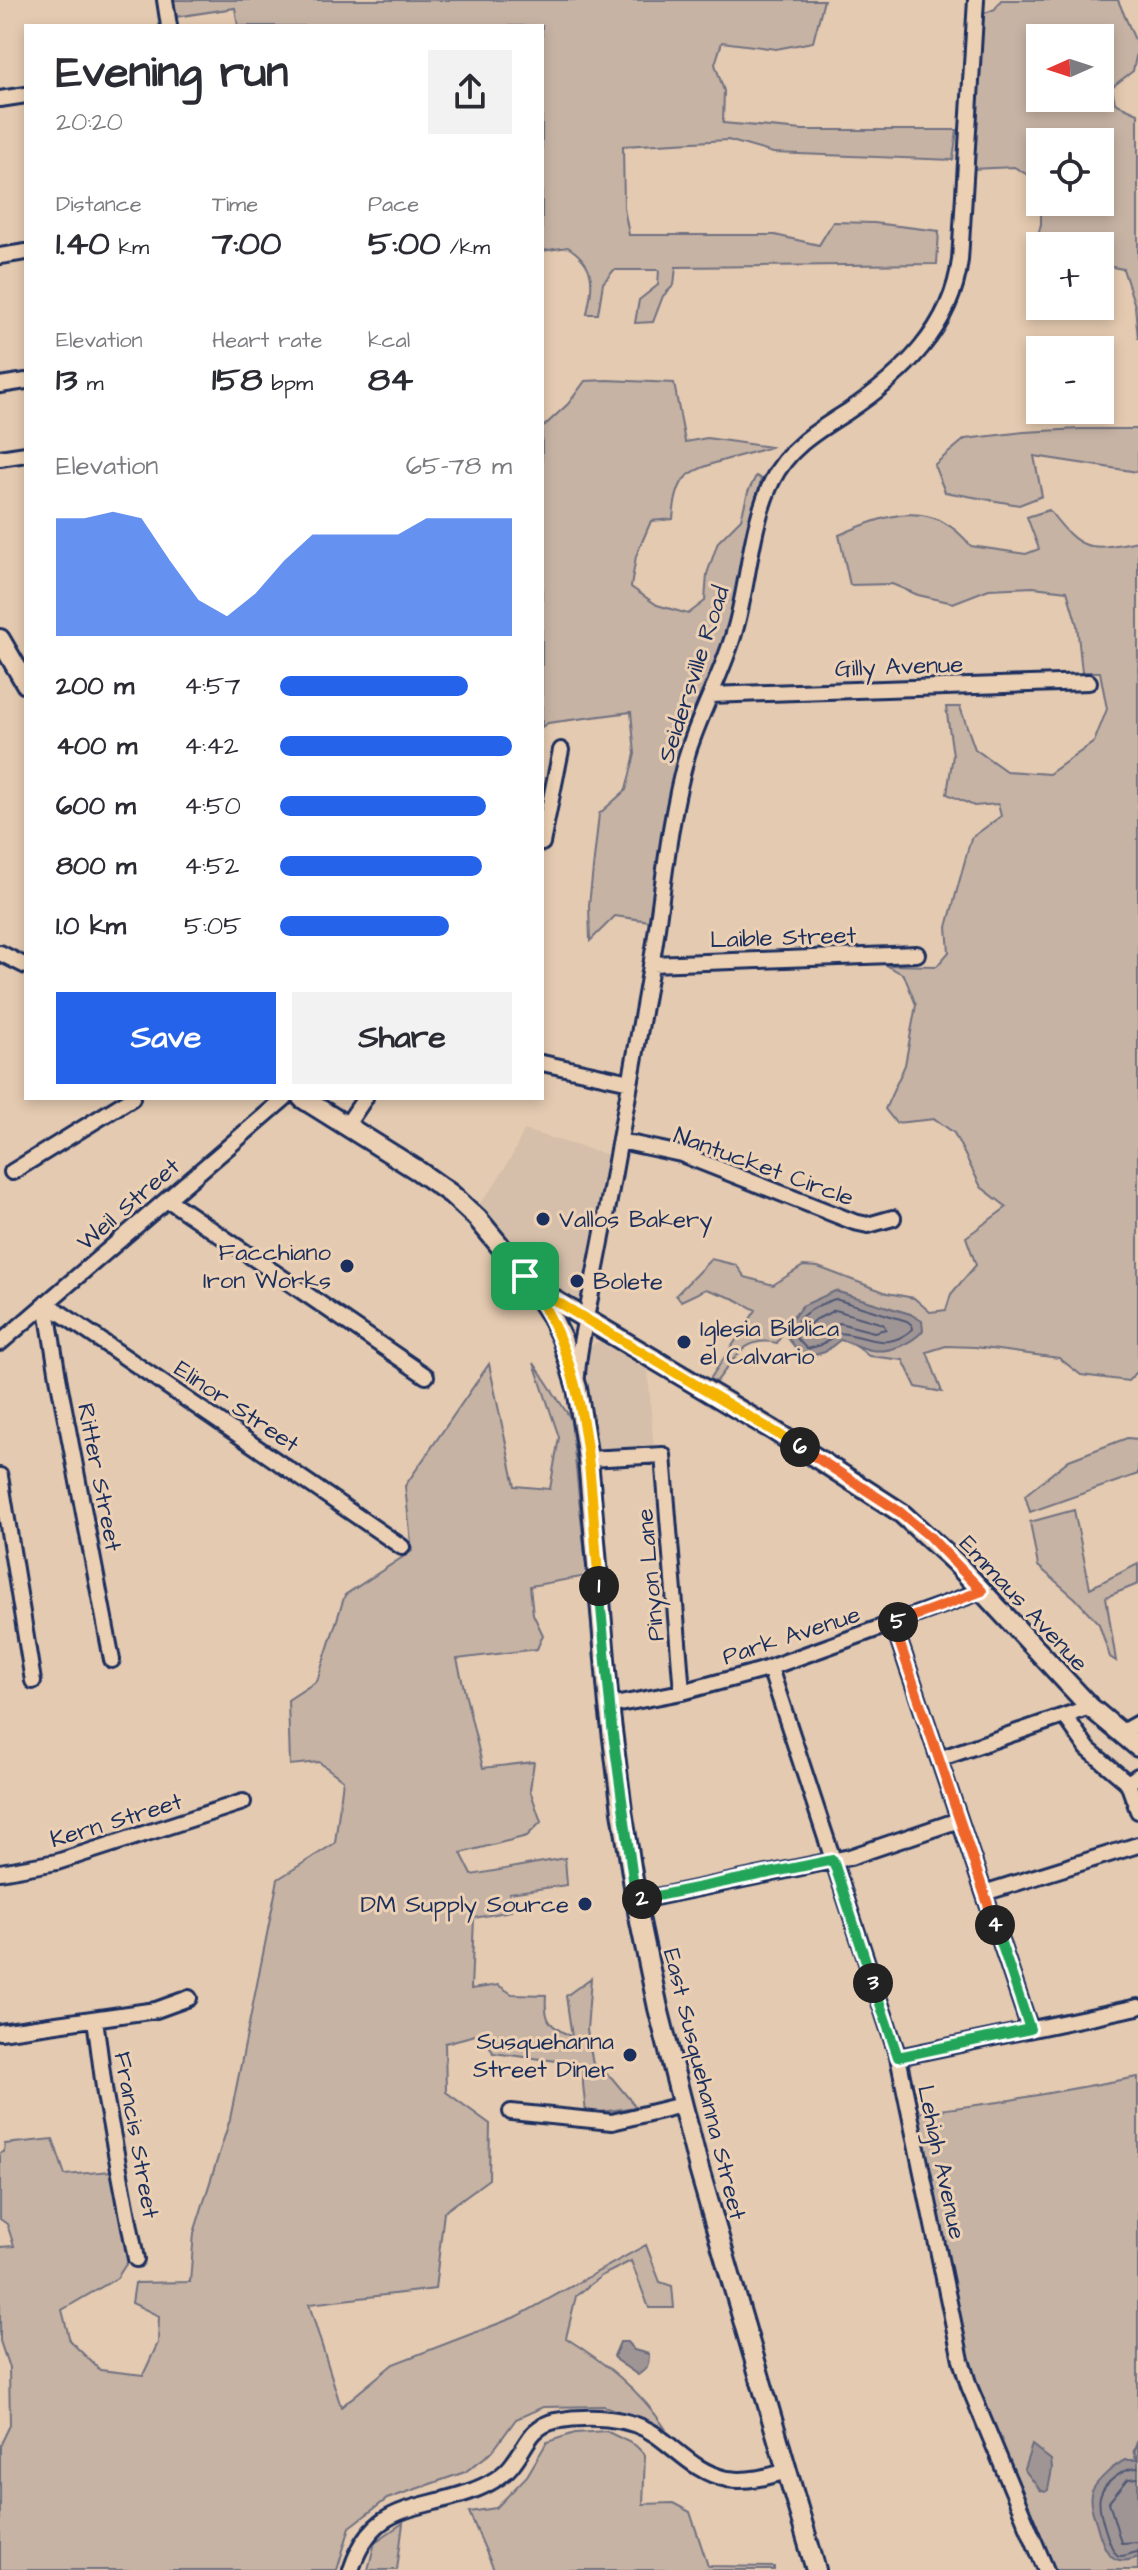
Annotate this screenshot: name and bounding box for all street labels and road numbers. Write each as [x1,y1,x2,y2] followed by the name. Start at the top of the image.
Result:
[649,582,739,767] street label: Seidersville Road
[834,648,964,687] street label: Gilly Avenue
[709,918,857,958] street label: Laible Street
[669,1119,858,1215] street label: Nantucket Circle
[70,1150,188,1259] street label: Weil Street
[167,1352,306,1461] street label: Elinor Street
[68,1400,130,1554] street label: Ritter Street
[628,1507,675,1643] street label: Pinyon Lane
[951,1528,1096,1679] street label: Emmaus Avenue
[718,1598,865,1674] street label: Park Avenue
[46,1785,187,1857] street label: Kern Street
[654,1945,754,2224] street label: East Susquehanna Street
[105,2049,167,2221] street label: Francis Street
[907,2082,974,2243] street label: Lehigh Avenue

